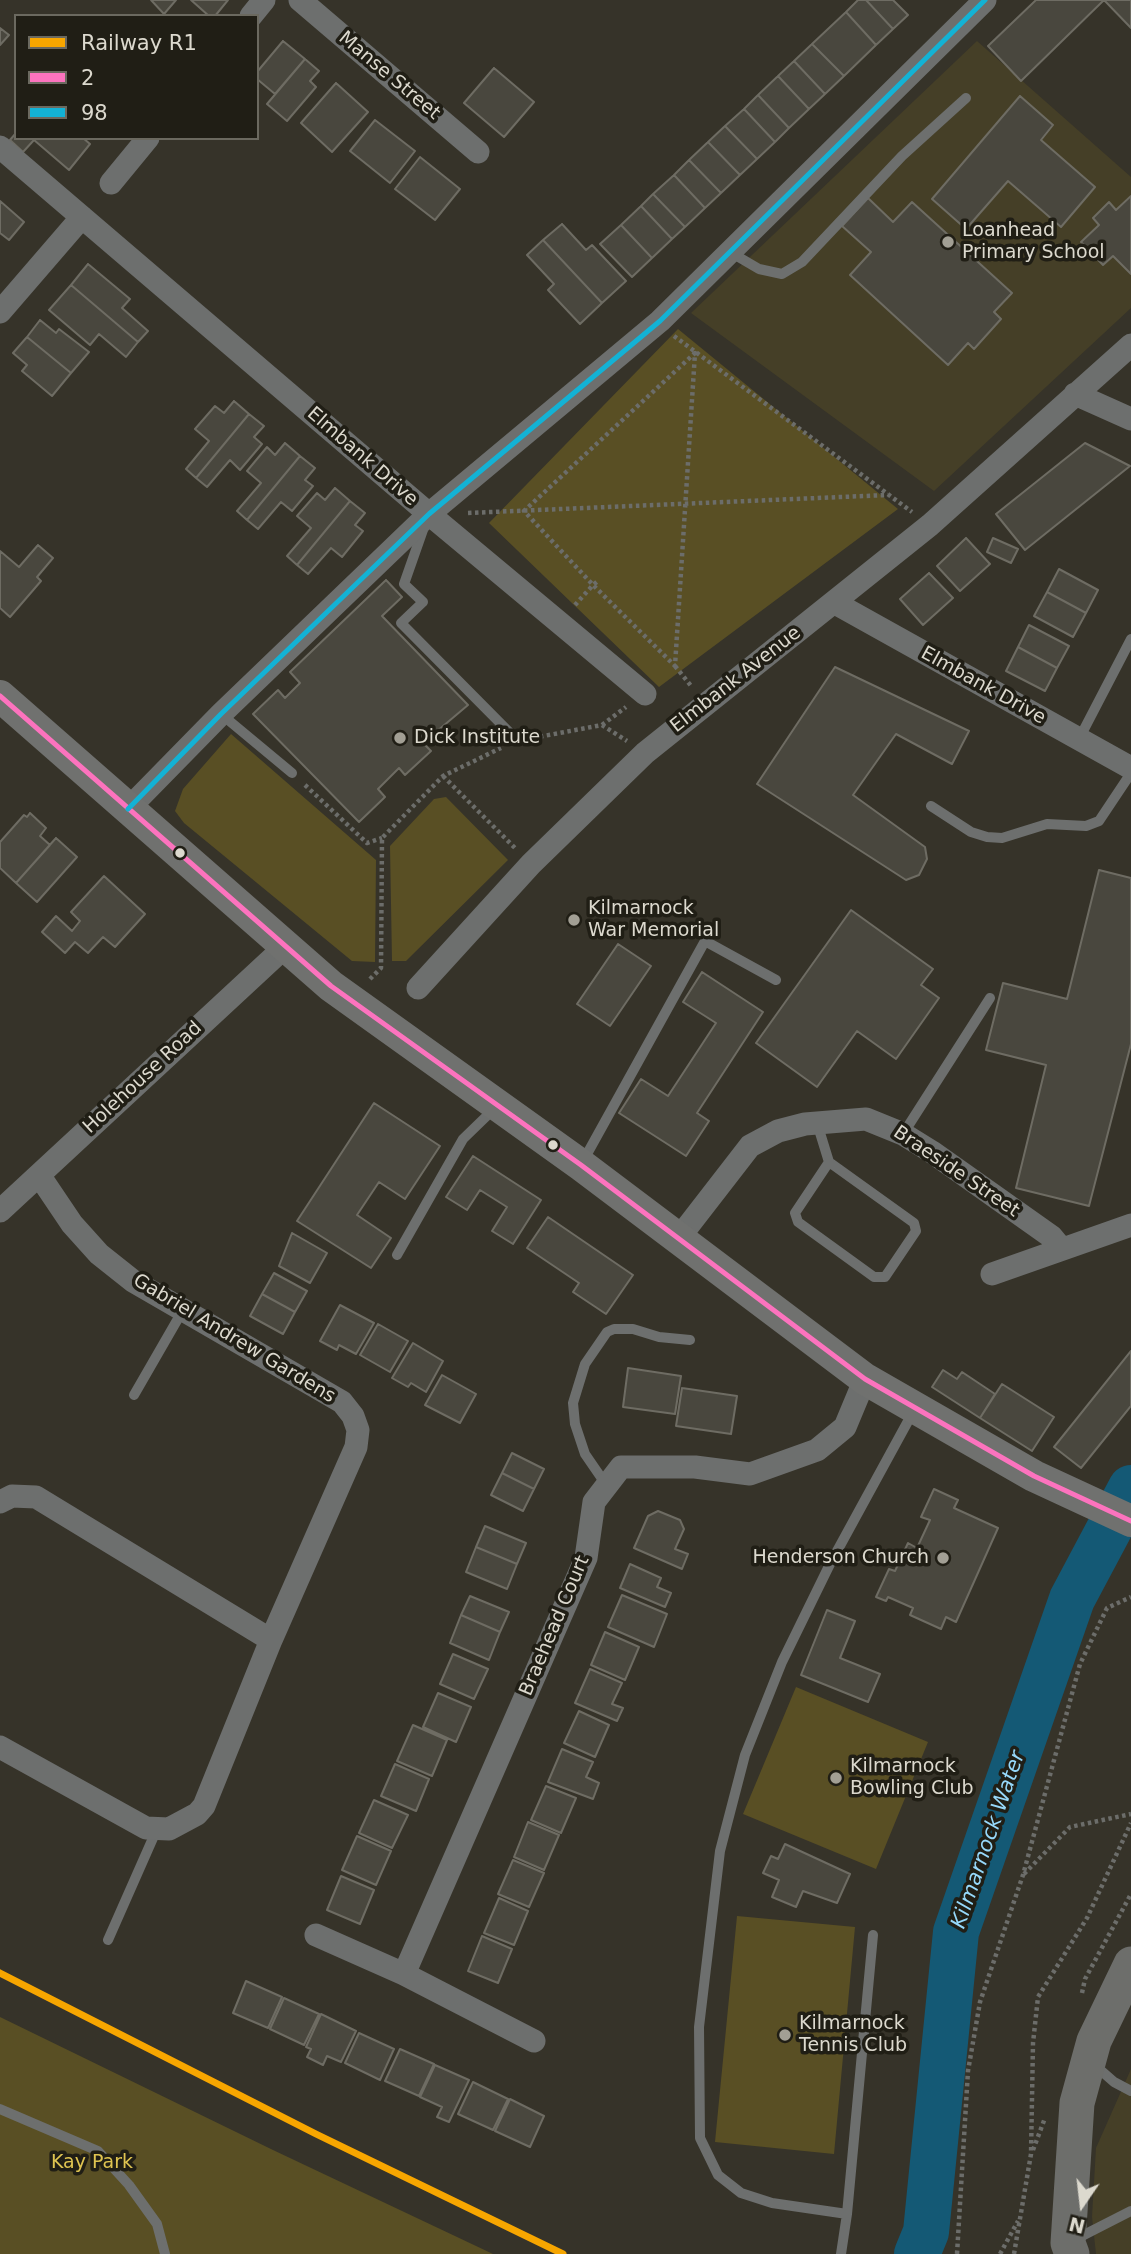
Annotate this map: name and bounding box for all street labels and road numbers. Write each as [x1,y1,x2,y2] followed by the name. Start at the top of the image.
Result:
[334,27,444,125] street label: Manse Street
[302,403,422,511] street label: Elmbank Drive
[666,622,806,738] street label: Elmbank Avenue
[917,642,1049,730] street label: Elmbank Drive
[79,1017,207,1139] street label: Holehouse Road
[889,1121,1023,1223] street label: Braeside Street
[129,1270,339,1408] street label: Gabriel Andrew Gardens
[515,1553,595,1699] street label: Braehead Court

